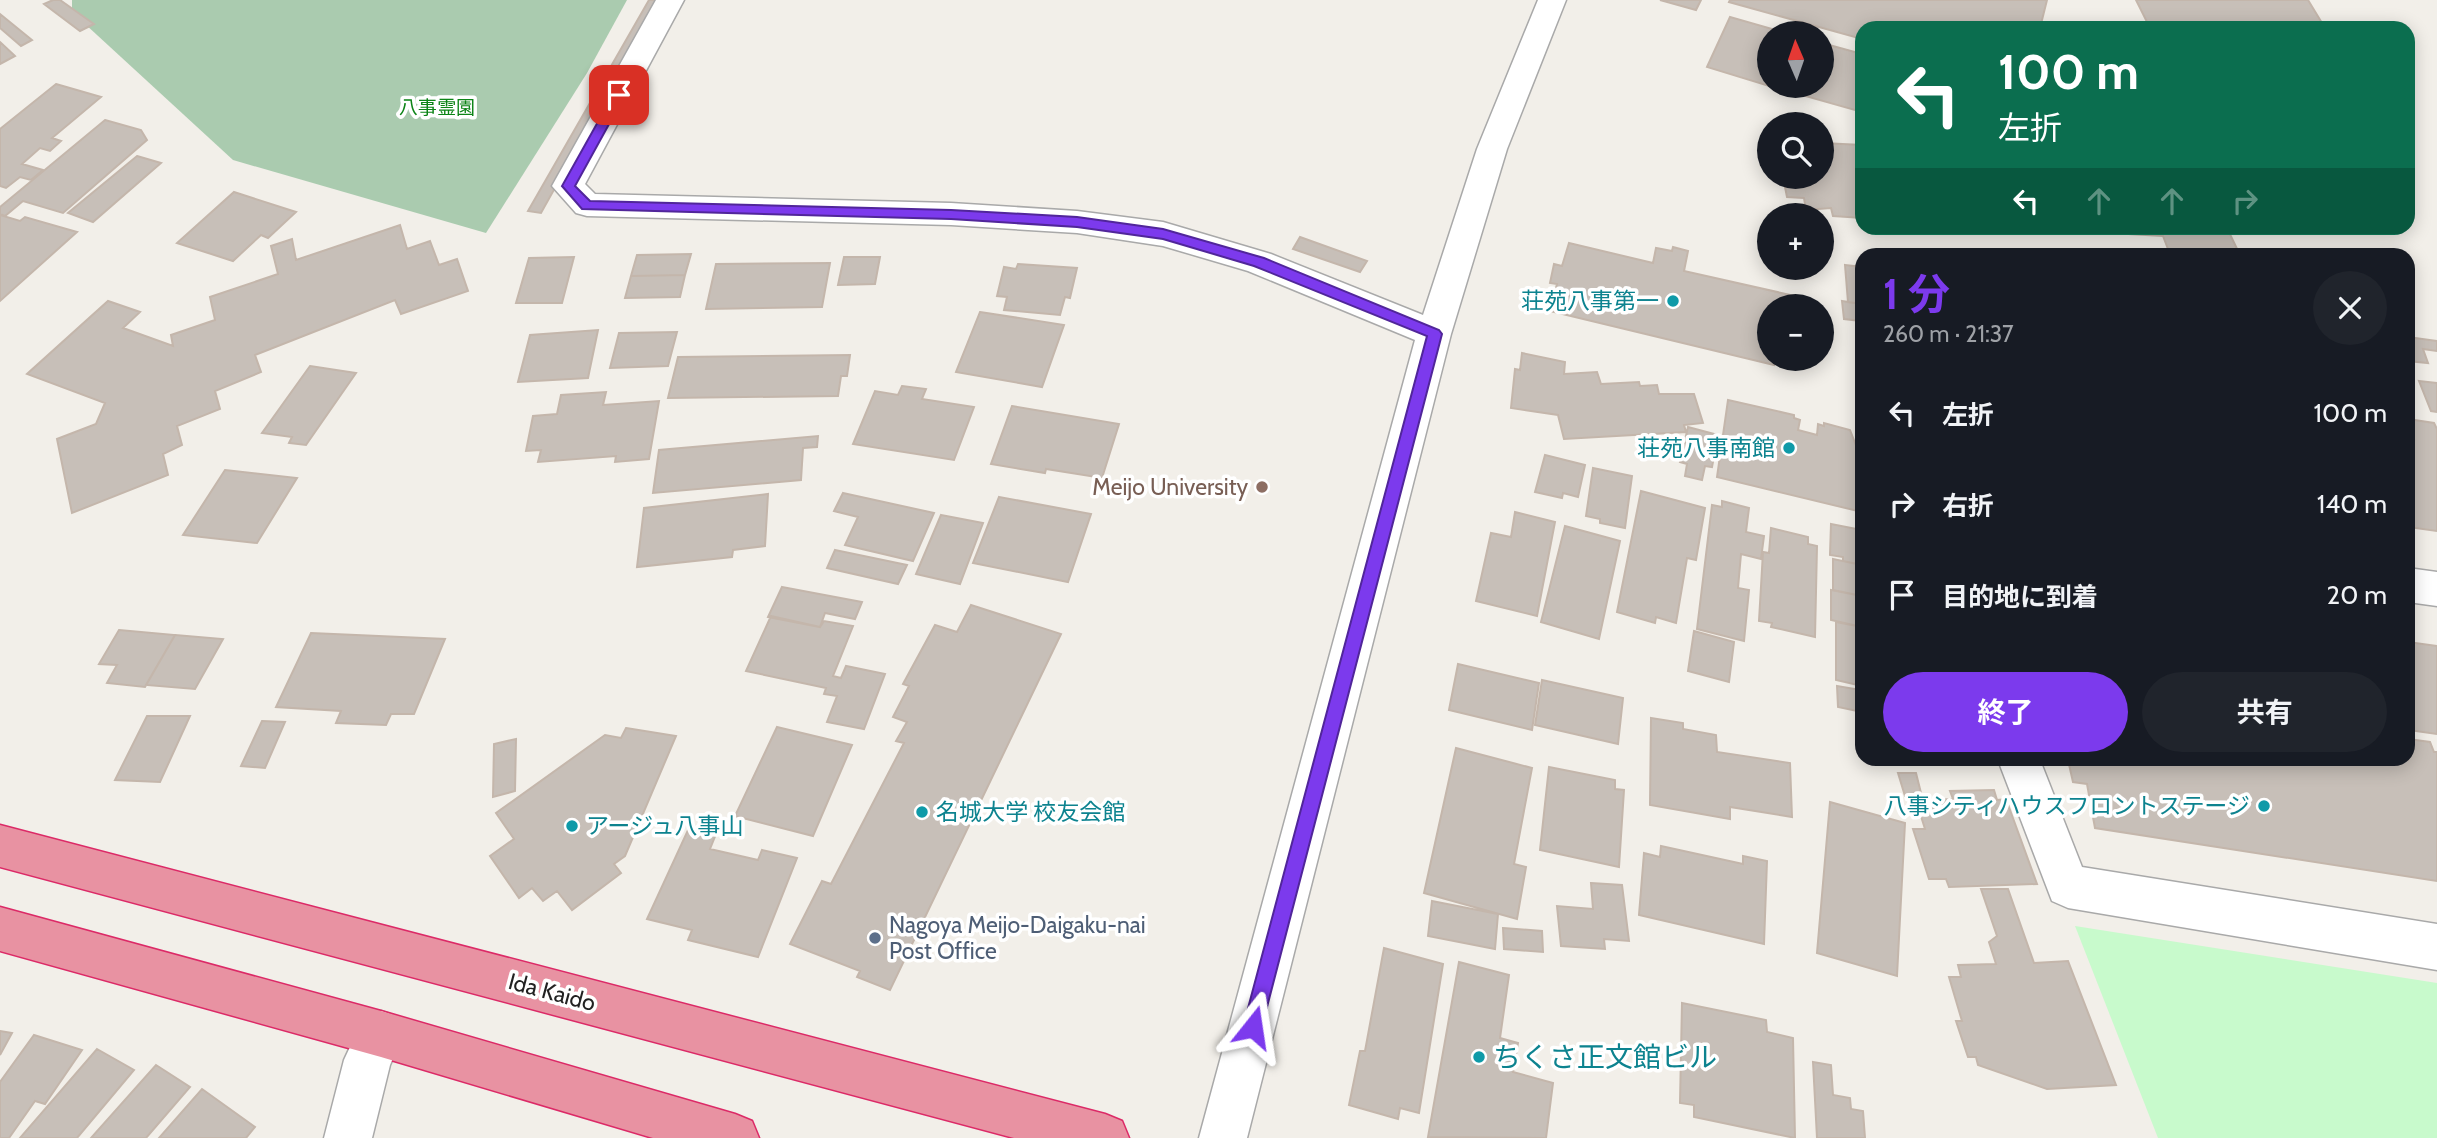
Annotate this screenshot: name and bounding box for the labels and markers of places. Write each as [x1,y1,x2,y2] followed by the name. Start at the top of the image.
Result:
[589,65,649,125] pin
[1521,287,1659,315] place label: 荘苑八事第一
[1665,293,1681,309] marker: 荘苑八事第一
[1637,434,1775,462] place label: 荘苑八事南館
[1781,440,1797,456] marker: 荘苑八事南館
[1092,473,1248,501] place label: Meijo University
[1254,479,1270,495] marker: Meijo University
[1884,792,2250,820] place label: 八事シティハウスフロントステージ
[936,798,1125,826] place label: 名城大学 校友会館
[2256,798,2272,814] marker: 八事シティハウスフロントステージ
[914,804,930,820] marker: 名城大学 校友会館
[586,812,744,840] place label: アージュ八事山
[564,818,580,834] marker: アージュ八事山
[889,911,1146,965] place label: Nagoya Meijo-Daigaku-nai Post Office
[867,930,883,946] marker: Nagoya Meijo-Daigaku-nai Post Office
[1493,1040,1717,1074] place label: ちくさ正文館ビル
[1471,1049,1487,1065] marker: ちくさ正文館ビル

